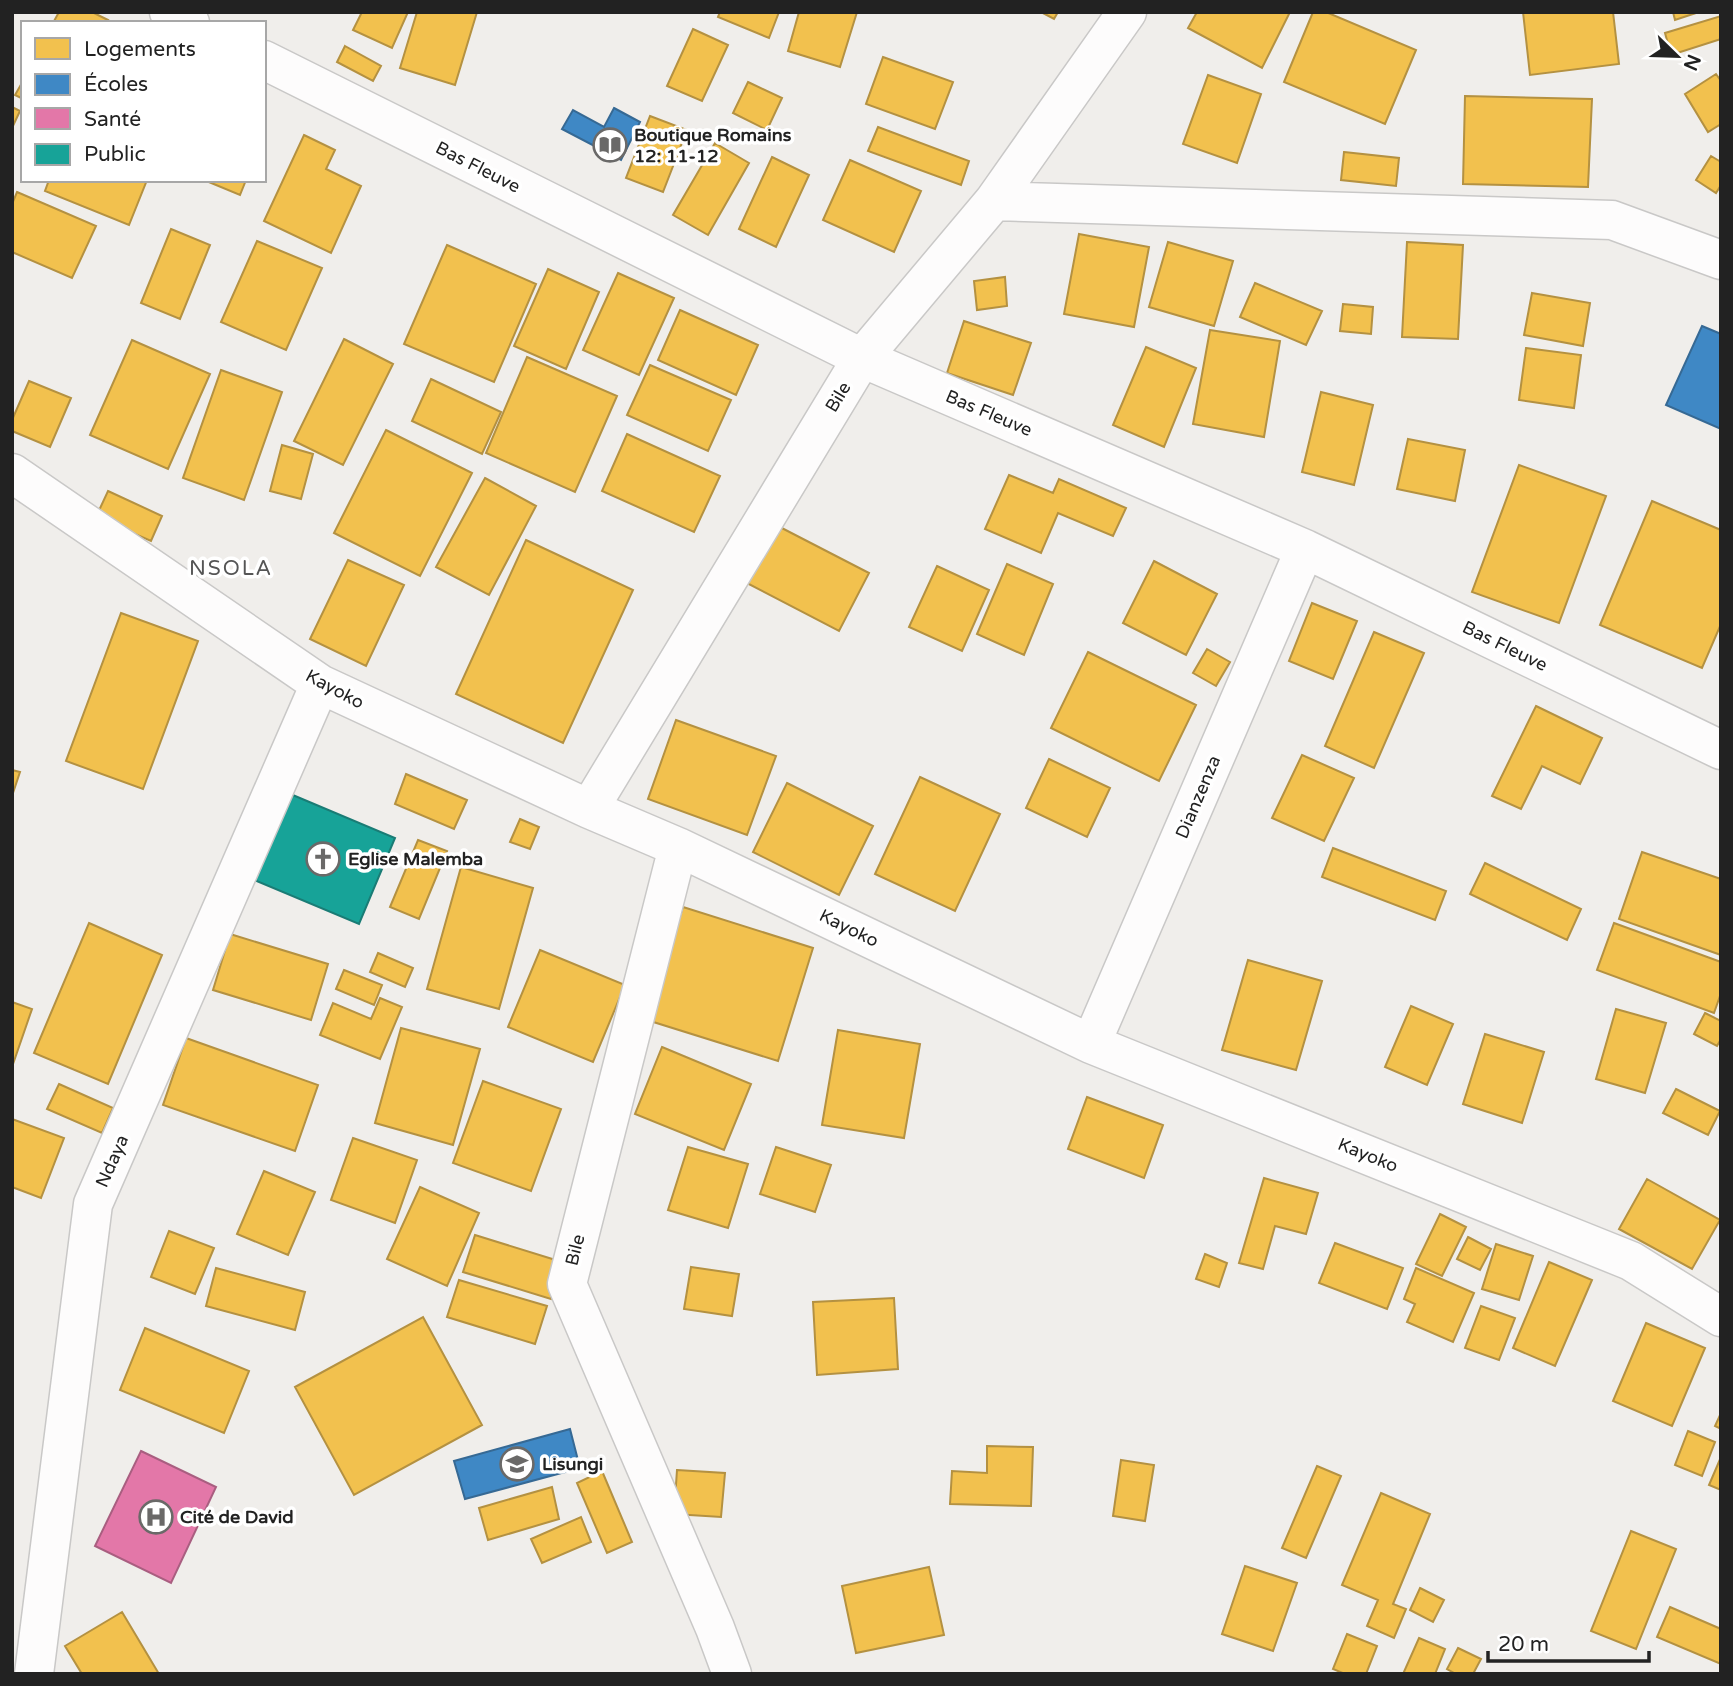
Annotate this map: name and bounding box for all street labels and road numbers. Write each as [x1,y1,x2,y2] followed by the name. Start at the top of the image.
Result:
[432,136,524,198] street label: Bas Fleuve
[820,378,856,416] street label: Bile
[942,385,1036,441] street label: Bas Fleuve
[1459,616,1551,676] street label: Bas Fleuve
[302,664,368,714] street label: Kayoko
[1171,752,1225,842] street label: Dianzenza
[816,904,882,952] street label: Kayoko
[91,1131,133,1191] street label: Ndaya
[1335,1133,1401,1177] street label: Kayoko
[561,1232,589,1268] street label: Bile

